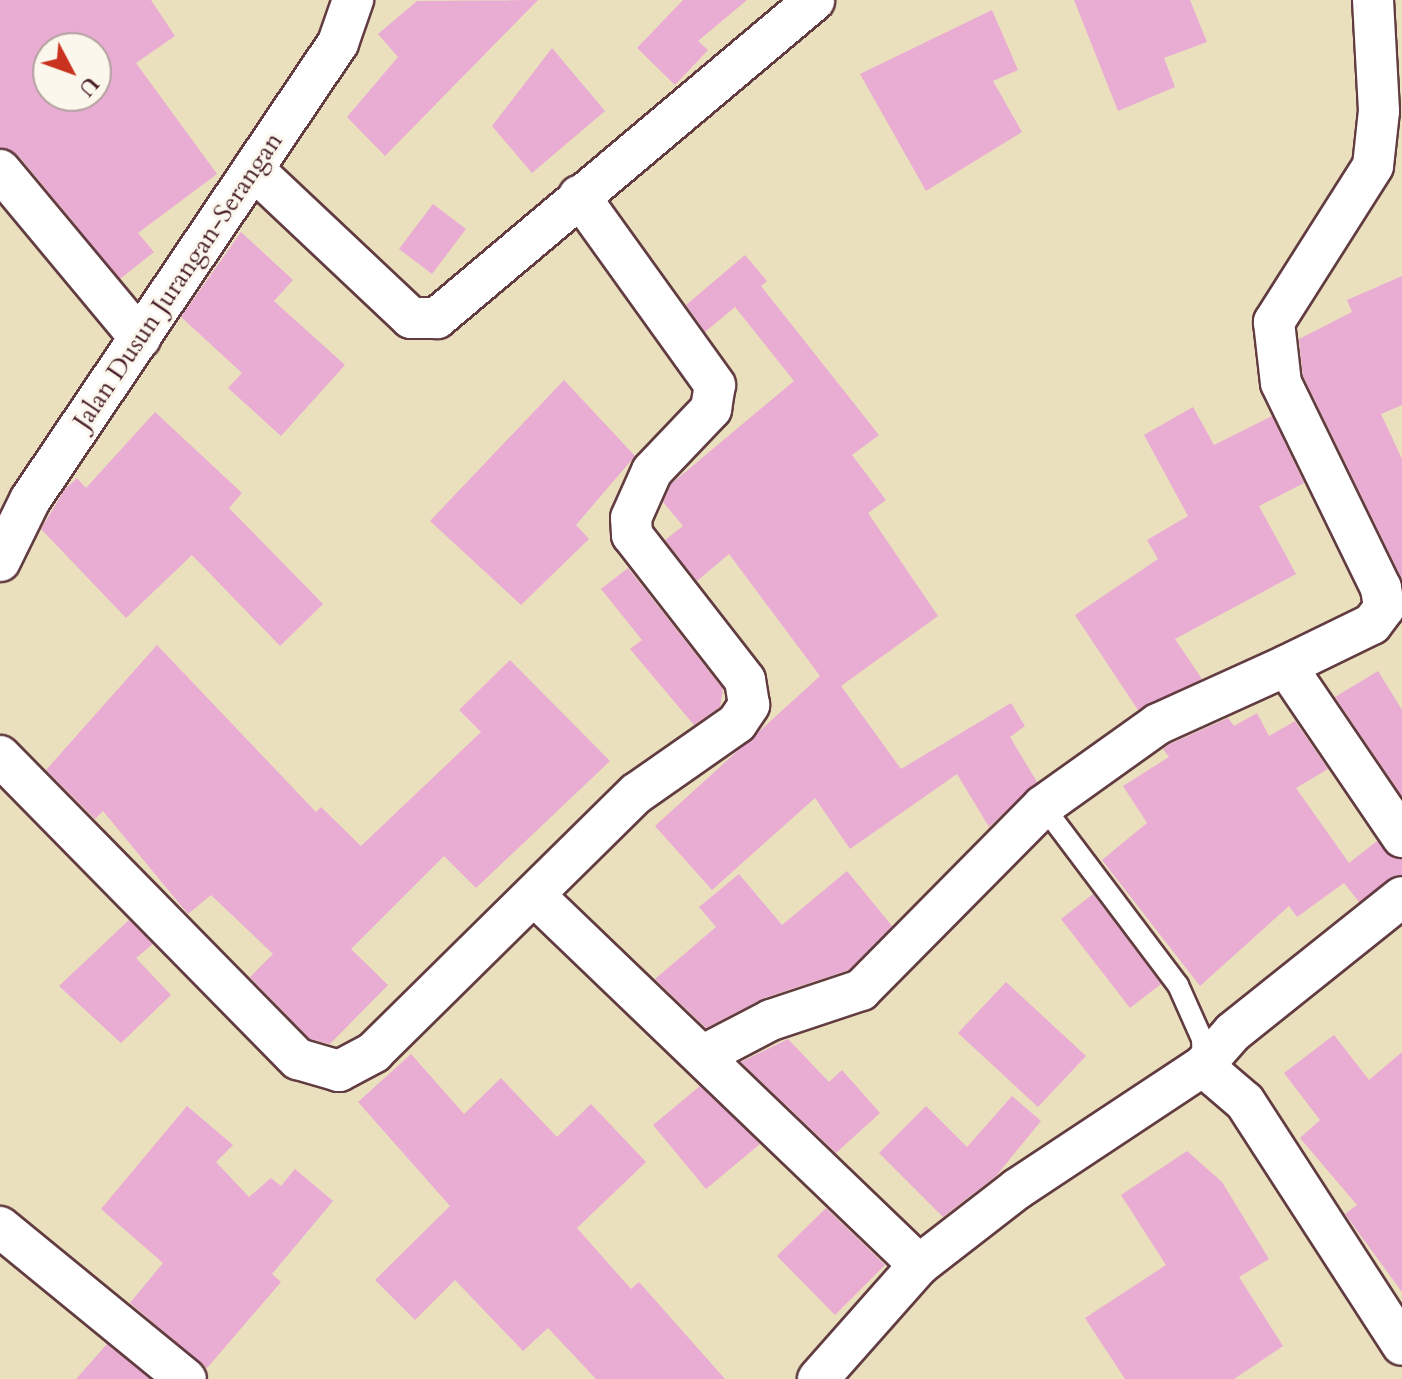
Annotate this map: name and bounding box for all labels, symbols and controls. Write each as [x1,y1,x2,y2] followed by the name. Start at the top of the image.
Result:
[32,32,112,112] north arrow
[71,70,106,103] text: U
[67,127,289,435] street label: Jalan Dusun Jurangan-Serangan

